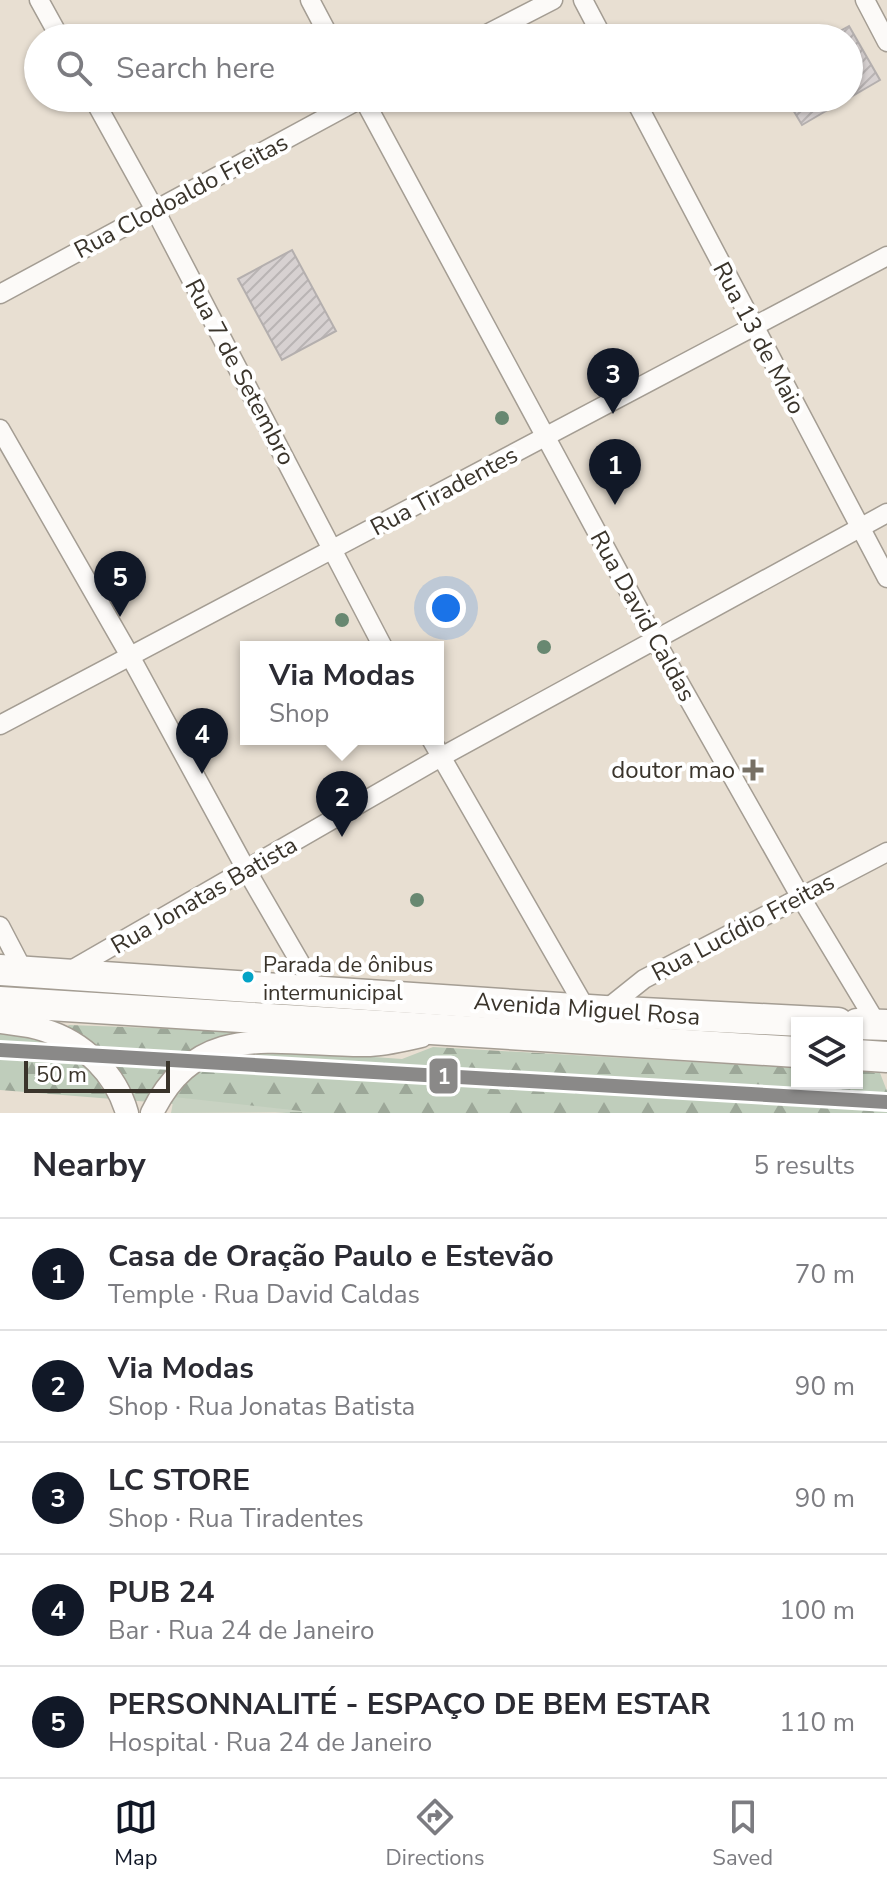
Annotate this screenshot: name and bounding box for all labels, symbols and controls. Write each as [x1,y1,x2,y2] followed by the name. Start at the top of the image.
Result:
[24,24,863,112] search box
[52,46,96,90] icon: search
[116,48,275,89] text: Search here
[69,126,293,266] street label: Rua Clodoaldo Freitas
[705,256,813,420] street label: Rua 13 de Maio
[177,273,303,471] street label: Rua 7 de Setembro
[587,348,639,414] pin: 3
[365,439,523,543] street label: Rua Tiradentes
[589,439,641,505] pin: 1
[583,525,703,707] street label: Rua David Caldas
[94,551,146,617] pin: 5
[426,588,466,628] your location
[240,641,444,745] popup
[269,655,415,696] text: Via Modas
[269,696,329,731] text: Shop
[176,708,228,774] pin: 4
[611,754,735,786] place label: doutor mao
[742,759,764,781] marker: doutor mao
[316,771,368,837] pin: 2
[105,829,303,961] street label: Rua Jonatas Batista
[646,865,840,989] street label: Rua Lucídio Freitas
[263,950,433,1008] place label: Parada de ônibus intermunicipal
[240,969,256,985] marker: Parada de ônibus intermunicipal
[473,985,701,1033] street label: Avenida Miguel Rosa
[791,1017,863,1089] map controls
[791,1017,863,1089] button: layers
[24,1057,170,1093] scale bar
[428,1057,459,1095] line badge: 1
[36,1060,87,1090] text: 50 m
[437,1062,451,1092] text: 1
[32,1142,146,1188] text: Nearby
[754,1148,855,1183] text: 5 results
[108,1236,554,1277] text: Casa de Oração Paulo e Estevão
[50,1257,66,1292] text: 1
[795,1257,855,1292] text: 70 m
[108,1277,420,1312] text: Temple · Rua David Caldas
[108,1348,254,1389] text: Via Modas
[50,1369,66,1404] text: 2
[795,1369,855,1404] text: 90 m
[108,1389,415,1424] text: Shop · Rua Jonatas Batista
[108,1460,250,1501] text: LC STORE
[50,1481,66,1516] text: 3
[795,1481,855,1516] text: 90 m
[108,1501,364,1536] text: Shop · Rua Tiradentes
[108,1572,214,1613] text: PUB 24
[50,1593,66,1628] text: 4
[779,1593,855,1628] text: 100 m
[108,1613,374,1648] text: Bar · Rua 24 de Janeiro
[108,1684,711,1725] text: PERSONNALITÉ - ESPAÇO DE BEM ESTAR
[50,1705,66,1740] text: 5
[779,1705,855,1740] text: 110 m
[108,1725,432,1760] text: Hospital · Rua 24 de Janeiro
[114,1795,158,1873] tab: Map
[386,1795,485,1873] tab: Directions
[712,1795,773,1873] tab: Saved

